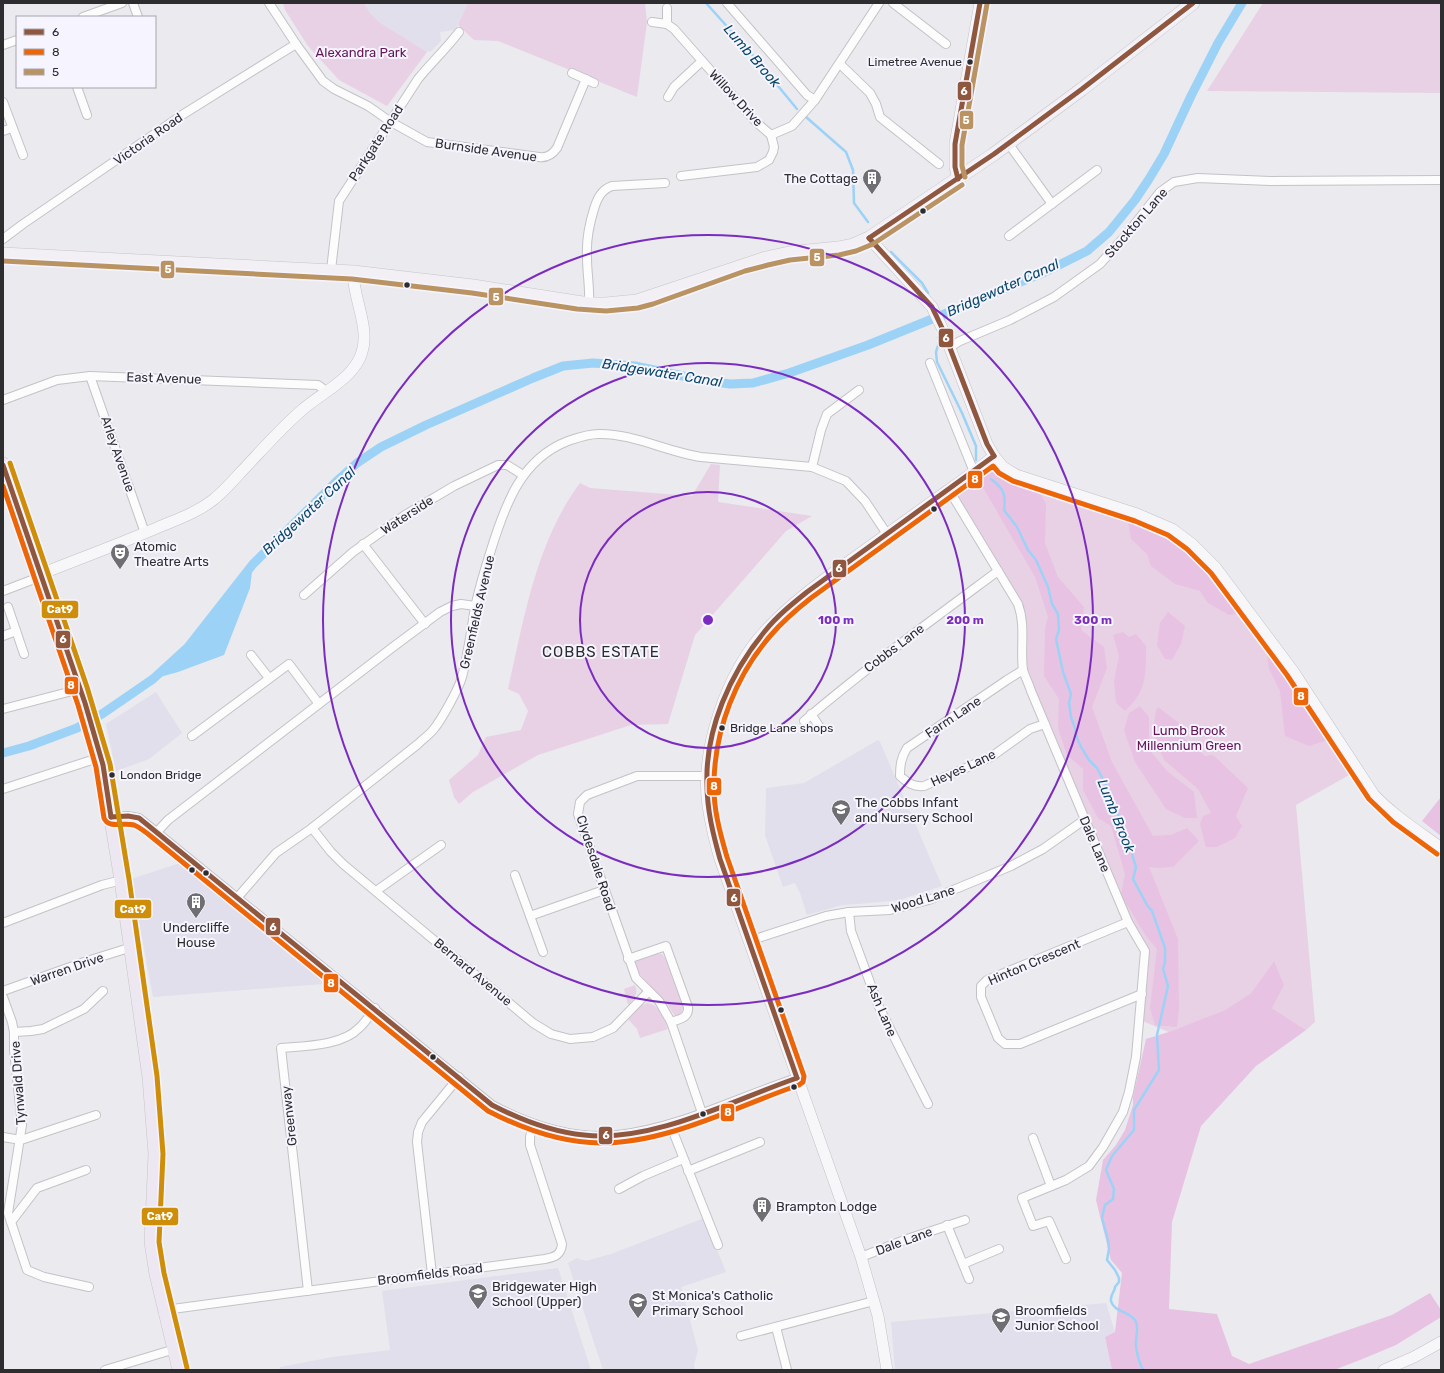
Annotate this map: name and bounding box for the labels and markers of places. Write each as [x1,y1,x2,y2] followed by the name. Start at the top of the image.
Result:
[868,55,962,69] place label: Limetree Avenue
[965,57,975,67] marker: Limetree Avenue
[861,167,883,195] building icon: The Cottage
[784,171,858,187] place label: The Cottage
[918,206,928,216] unlabelled marker
[402,280,412,290] unlabelled marker
[929,504,939,514] unlabelled marker
[134,539,209,569] place label: Atomic Theatre Arts
[109,542,131,570] theatre icon: Atomic Theatre Arts
[701,613,715,627] centre of rings
[730,721,833,735] place label: Bridge Lane shops
[717,723,727,733] marker: Bridge Lane shops
[120,768,202,782] place label: London Bridge
[107,770,117,780] marker: London Bridge
[855,795,973,825] place label: The Cobbs Infant and Nursery School
[830,798,852,826] school or university icon: The Cobbs Infant and Nursery School
[187,865,197,875] unlabelled marker
[201,868,211,878] unlabelled marker
[185,891,207,919] building icon: Undercliffe House
[163,920,229,950] place label: Undercliffe House
[776,1005,786,1015] unlabelled marker
[428,1052,438,1062] unlabelled marker
[789,1082,799,1092] unlabelled marker
[698,1109,708,1119] unlabelled marker
[751,1195,773,1223] building icon: Brampton Lodge
[776,1199,877,1215] place label: Brampton Lodge
[492,1279,597,1309] place label: Bridgewater High School (Upper)
[467,1282,489,1310] school or university icon: Bridgewater High School (Upper)
[652,1288,773,1318] place label: St Monica's Catholic Primary School
[627,1291,649,1319] school or university icon: St Monica's Catholic Primary School
[1015,1303,1099,1333] place label: Broomfields Junior School
[990,1306,1012,1334] school or university icon: Broomfields Junior School

